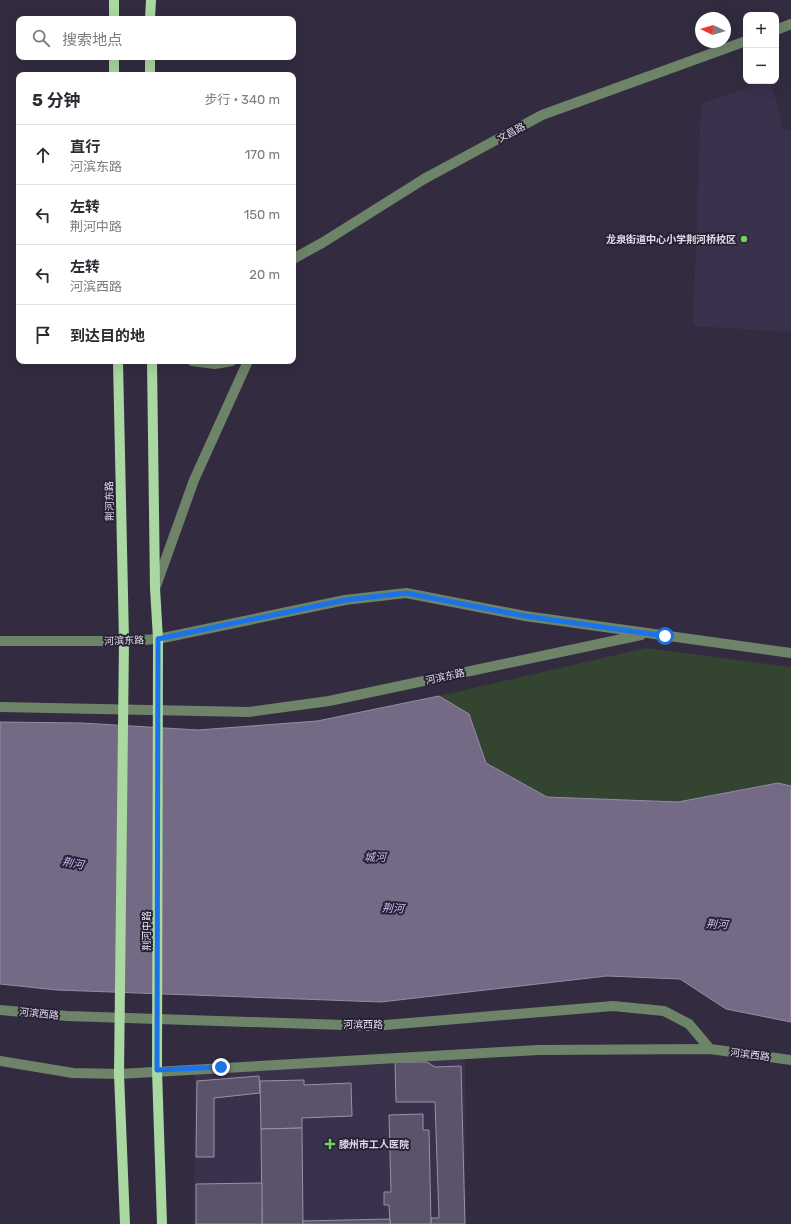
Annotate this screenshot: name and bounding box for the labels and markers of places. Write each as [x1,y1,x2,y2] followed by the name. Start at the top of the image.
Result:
[606,233,736,246] place label: 龙泉街道中心小学荆河桥校区
[739,234,749,244] marker: 龙泉街道中心小学荆河桥校区
[324,1138,336,1150] marker: 滕州市工人医院
[339,1138,409,1151] place label: 滕州市工人医院

